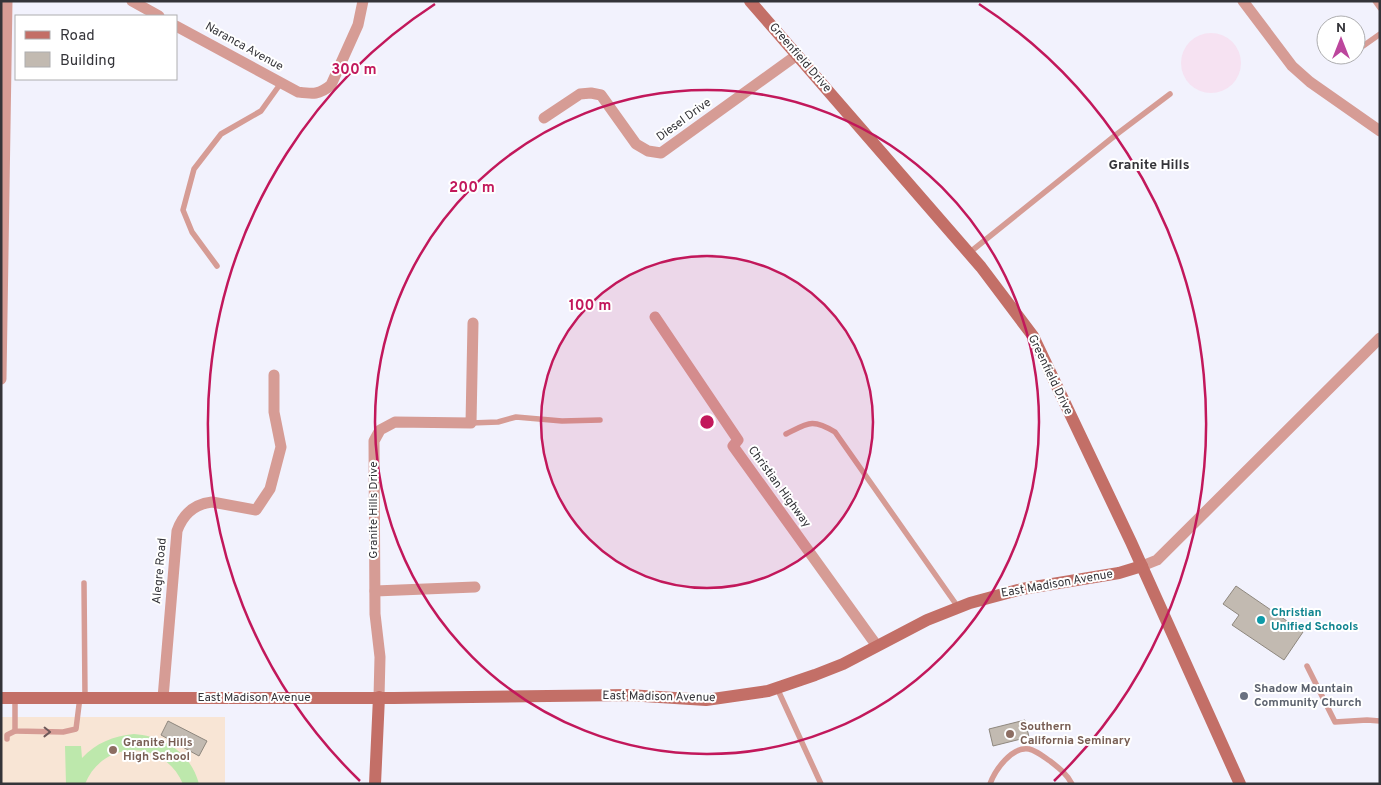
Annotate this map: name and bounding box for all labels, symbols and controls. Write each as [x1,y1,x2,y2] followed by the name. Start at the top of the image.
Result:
[15,15,178,80] legend
[1316,15,1366,65] north arrow
[202,19,286,75] street label: Naranca Avenue
[765,20,835,96] street label: Greenfield Drive
[1336,20,1346,37] text: N
[60,27,95,46] text: Road
[60,52,115,71] text: Building
[331,61,377,80] text: 300 m
[653,95,715,145] street label: Diesel Drive
[1108,157,1190,174] district label: Granite Hills
[449,179,495,198] text: 200 m
[569,297,611,316] text: 100 m
[1024,332,1076,418] street label: Greenfield Drive
[698,413,716,431] centre of rings
[744,443,814,531] street label: Christian Highway
[366,461,382,559] street label: Granite Hills Drive
[149,537,171,605] street label: Alegre Road
[1000,566,1114,602] street label: East Madison Avenue
[1271,605,1359,635] place label: Christian Unified Schools
[1255,614,1267,626] marker: Christian Unified Schools
[1254,681,1362,711] place label: Shadow Mountain Community Church
[602,688,716,706] street label: East Madison Avenue
[197,690,311,706] street label: East Madison Avenue
[1238,690,1250,702] marker: Shadow Mountain Community Church
[1020,719,1131,749] place label: Southern California Seminary
[43,726,51,737] one-way arrow
[1004,728,1016,740] marker: Southern California Seminary
[123,735,193,765] place label: Granite Hills High School
[107,744,119,756] marker: Granite Hills High School

